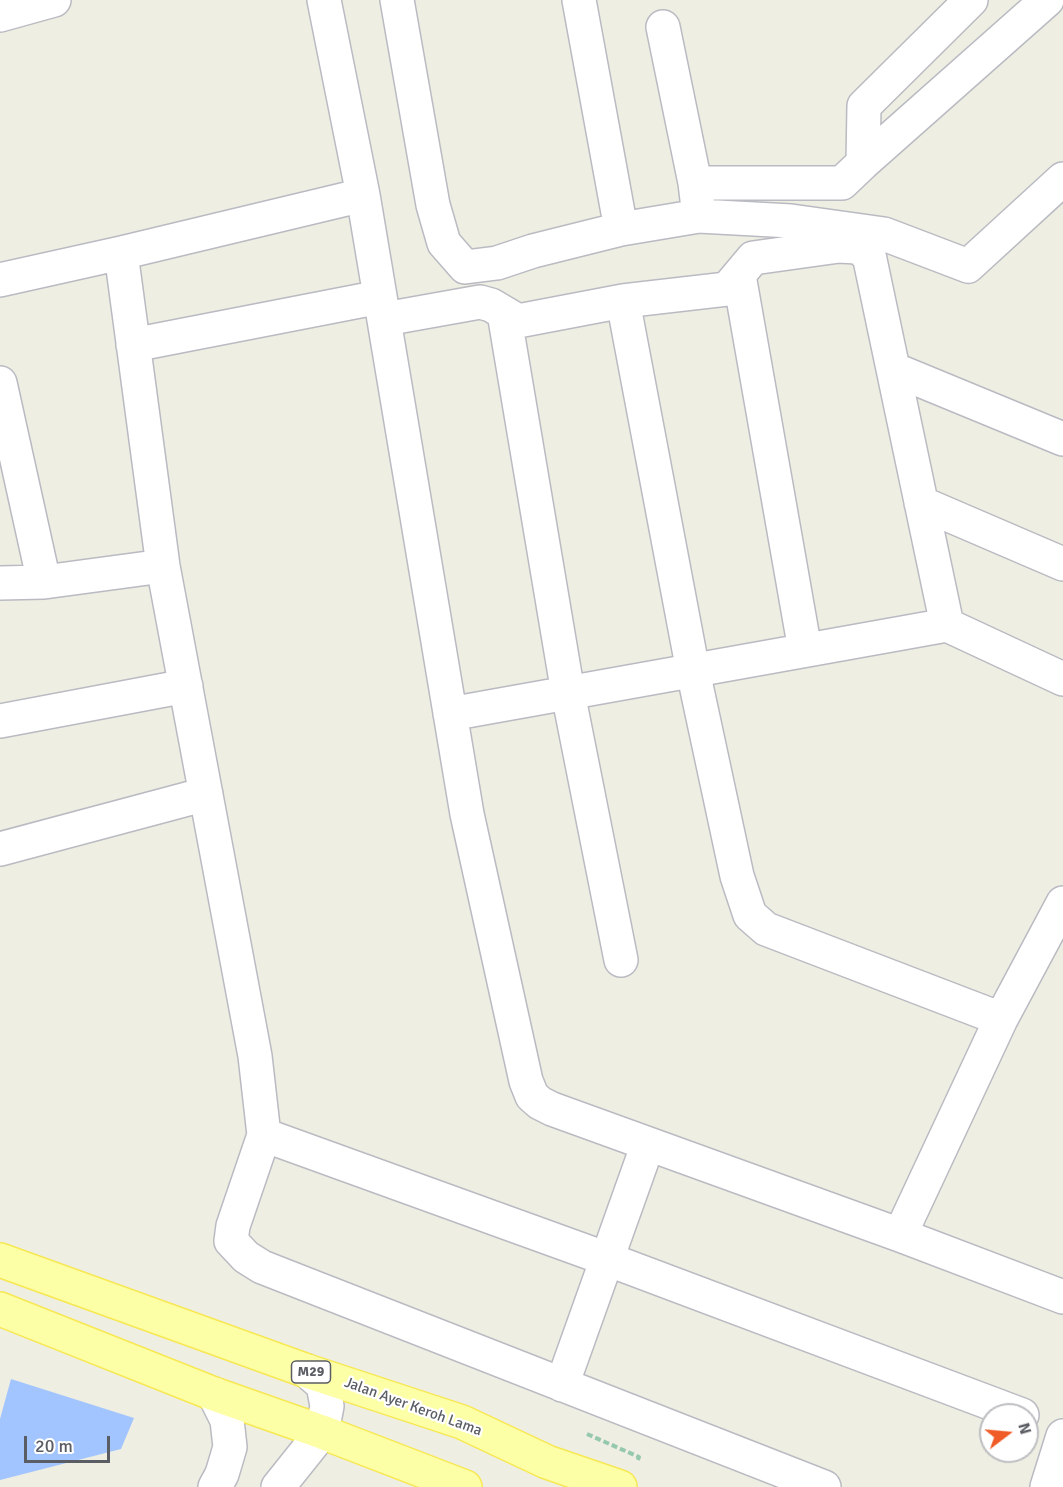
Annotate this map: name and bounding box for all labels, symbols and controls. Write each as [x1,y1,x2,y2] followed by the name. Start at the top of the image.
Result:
[292,1361,330,1383] road number: M29
[342,1374,484,1440] street label: Jalan Ayer Keroh Lama
[979,1403,1039,1463] north arrow
[1013,1420,1036,1437] text: N
[27,1424,112,1462] scale bar
[35,1435,73,1457] text: 20 m

